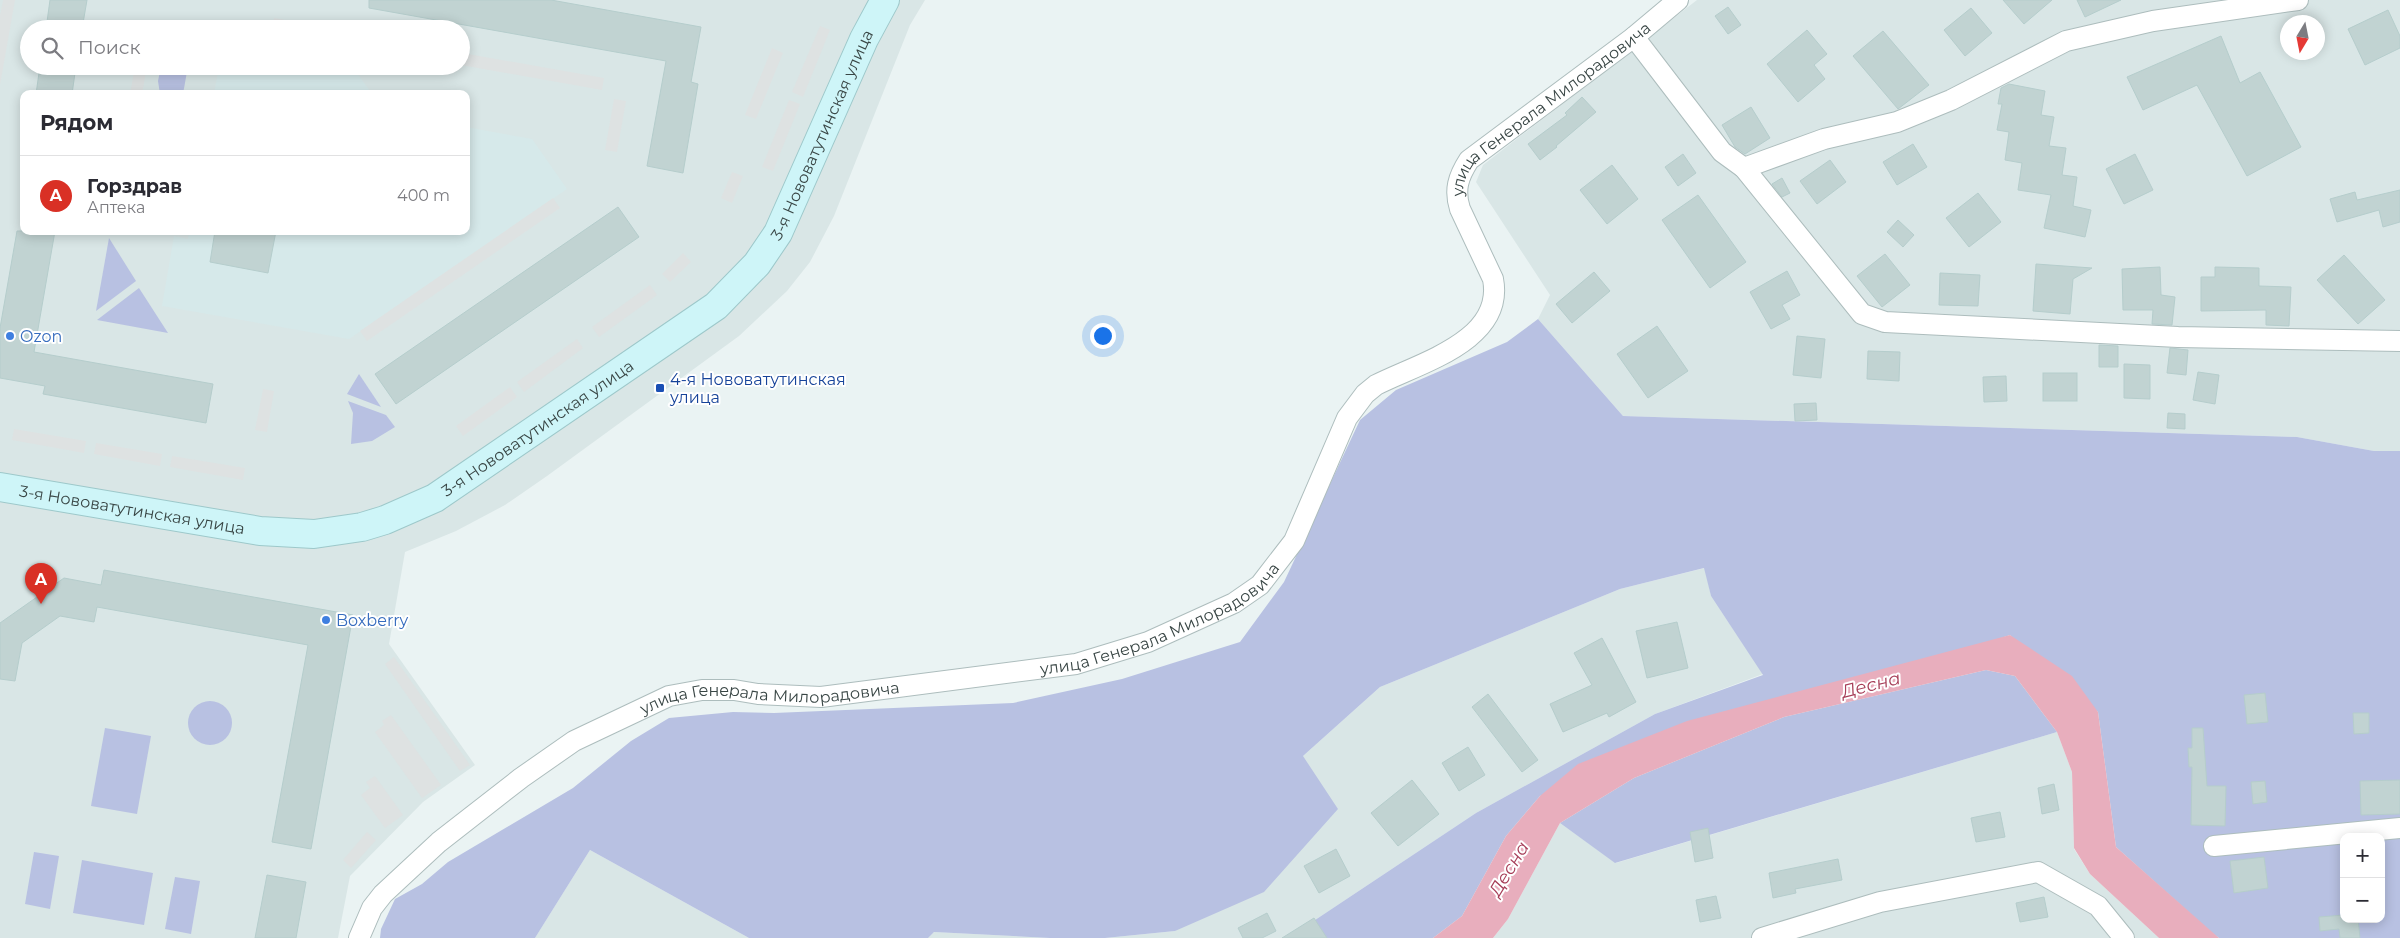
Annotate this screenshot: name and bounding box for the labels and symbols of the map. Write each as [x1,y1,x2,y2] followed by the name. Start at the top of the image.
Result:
[2280,15,2325,60] north arrow
[1448,18,1654,197] street label: улица Генерала Милорадовича
[766,26,877,244] street label: 3-я Нововатутинская улица
[1090,323,1116,349] your location
[20,327,62,346] place label: Ozon
[4,330,16,342] marker: Ozon
[438,356,637,500] street label: 3-я Нововатутинская улица
[669,370,846,407] place label: 4-я Нововатутинская улица
[654,382,666,394] marker: 4-я Нововатутинская улица
[18,481,246,538] street label: 3-я Нововатутинская улица
[1038,559,1283,678] street label: улица Генерала Милорадовича
[25,563,57,604] pin: A
[336,611,408,630] place label: Boxberry
[320,614,332,626] marker: Boxberry
[1837,667,1903,703] water label: Десна
[636,677,901,718] street label: улица Генерала Милорадовича
[1483,838,1534,902] water label: Десна

